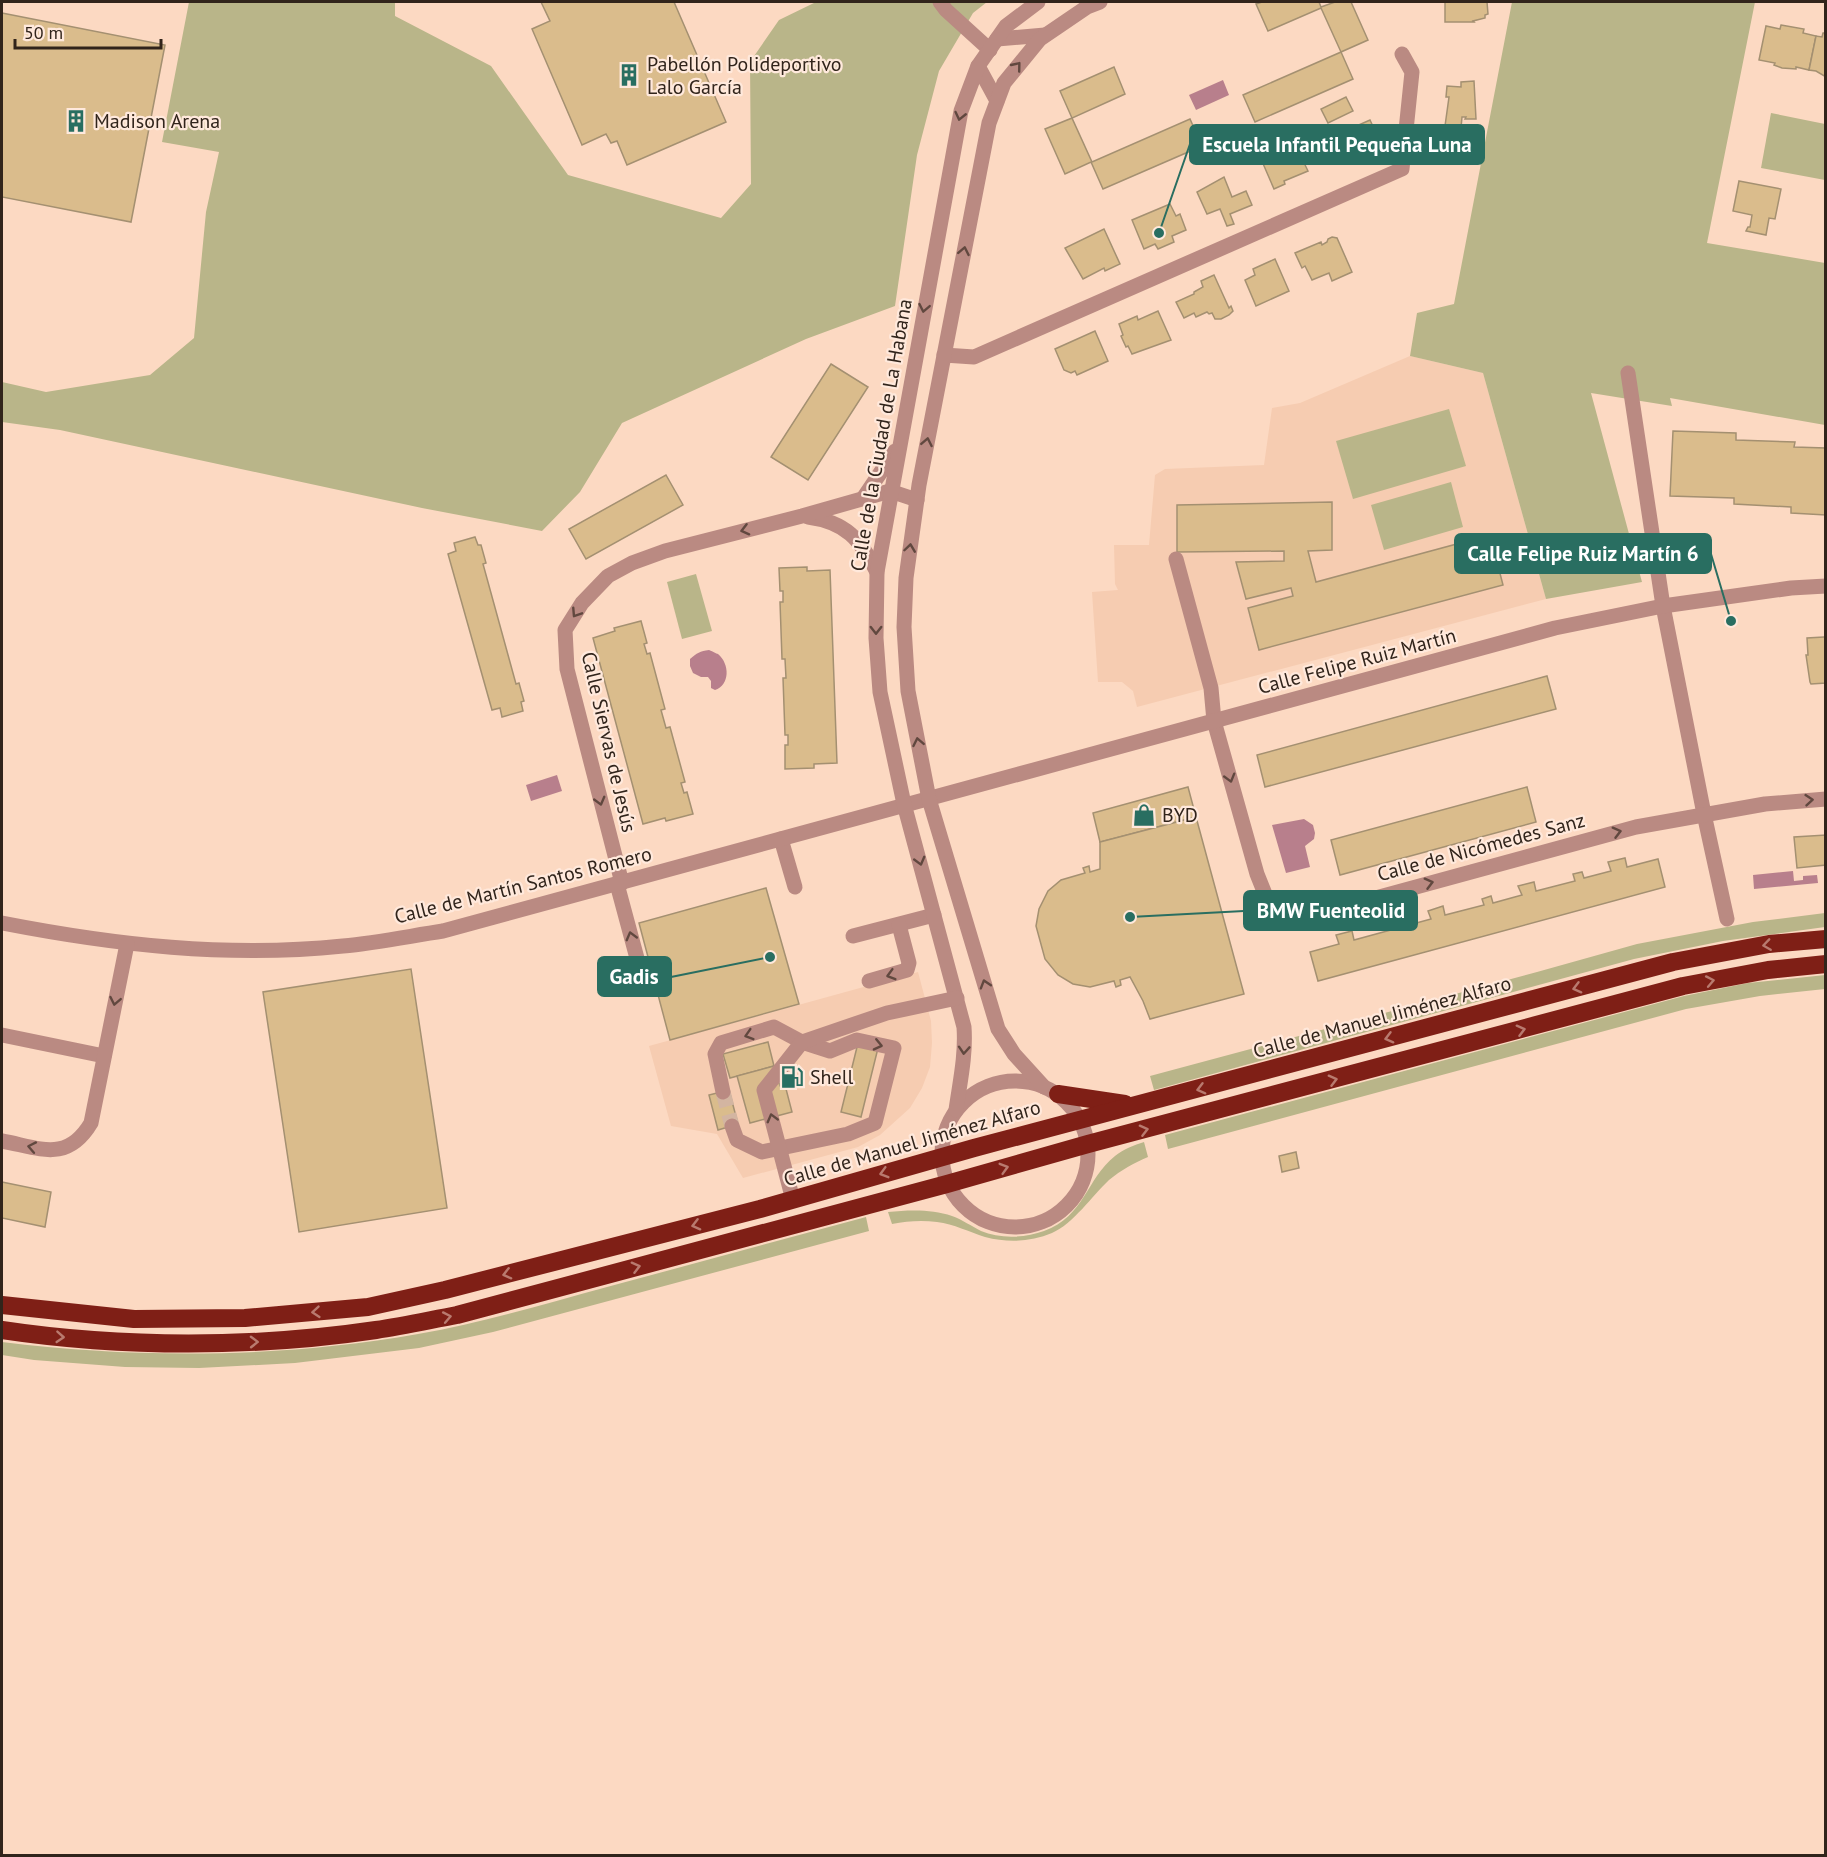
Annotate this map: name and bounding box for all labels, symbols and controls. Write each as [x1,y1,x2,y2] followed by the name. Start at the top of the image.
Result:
[15,12,160,50] scale bar
[24,21,63,44] text: 50 m
[647,51,842,100] place label: Pabellón Polideportivo Lalo García
[1010,61,1021,72] one-way arrow
[616,62,642,88] building icon: Pabellón Polideportivo Lalo García
[63,108,89,134] building icon: Madison Arena
[94,108,220,134] place label: Madison Arena
[955,111,968,121] one-way arrow
[1190,125,1484,164] callout: Escuela Infantil Pequeña Luna
[1202,131,1472,158] text: Escuela Infantil Pequeña Luna
[957,246,970,256] one-way arrow
[844,297,918,573] street label: Calle de la Ciudad de La Habana
[918,303,931,313] one-way arrow
[920,437,933,447] one-way arrow
[741,523,751,536] one-way arrow
[1455,534,1711,573] callout: Calle Felipe Ruiz Martín 6
[1467,540,1699,567] text: Calle Felipe Ruiz Martín 6
[903,544,915,553] one-way arrow
[572,607,583,618] one-way arrow
[1255,622,1459,700] street label: Calle Felipe Ruiz Martín
[870,626,882,635] one-way arrow
[576,649,642,835] street label: Calle Siervas de Jesús
[912,737,925,747] one-way arrow
[1223,772,1235,783] one-way arrow
[1805,794,1814,807] one-way arrow
[593,796,606,806] one-way arrow
[1131,802,1157,828] shop icon: BYD
[1162,802,1198,828] place label: BYD
[1374,807,1588,887] street label: Calle de Nicómedes Sanz
[1612,827,1622,840] one-way arrow
[392,840,654,930] street label: Calle de Martín Santos Romero
[912,855,925,865] one-way arrow
[1424,878,1434,891] one-way arrow
[1244,891,1417,930] callout: BMW Fuenteolid
[1257,897,1405,924] text: BMW Fuenteolid
[626,931,639,941] one-way arrow
[1763,939,1772,951] one-way arrow
[598,957,671,996] callout: Gadis
[609,963,659,990] text: Gadis
[886,968,897,980] one-way arrow
[1250,970,1514,1064] street label: Calle de Manuel Jiménez Alfaro
[1705,975,1715,988] one-way arrow
[980,979,992,990] one-way arrow
[1572,980,1582,993] one-way arrow
[109,996,122,1006] one-way arrow
[1516,1024,1526,1037] one-way arrow
[744,1028,755,1040] one-way arrow
[1384,1031,1395,1043] one-way arrow
[872,1037,882,1050] one-way arrow
[958,1045,971,1054] one-way arrow
[779,1064,805,1090] fuel station icon: Shell
[810,1064,854,1090] place label: Shell
[1327,1075,1337,1087] one-way arrow
[1196,1081,1206,1094] one-way arrow
[781,1094,1043,1192] street label: Calle de Manuel Jiménez Alfaro
[766,1113,779,1123] one-way arrow
[1138,1125,1149,1137] one-way arrow
[28,1141,38,1154] one-way arrow
[998,1163,1009,1175] one-way arrow
[879,1166,890,1178] one-way arrow
[691,1218,701,1231] one-way arrow
[630,1262,641,1274] one-way arrow
[502,1267,512,1280] one-way arrow
[312,1305,321,1318] one-way arrow
[442,1311,452,1324] one-way arrow
[55,1330,64,1343] one-way arrow
[250,1336,259,1348] one-way arrow

